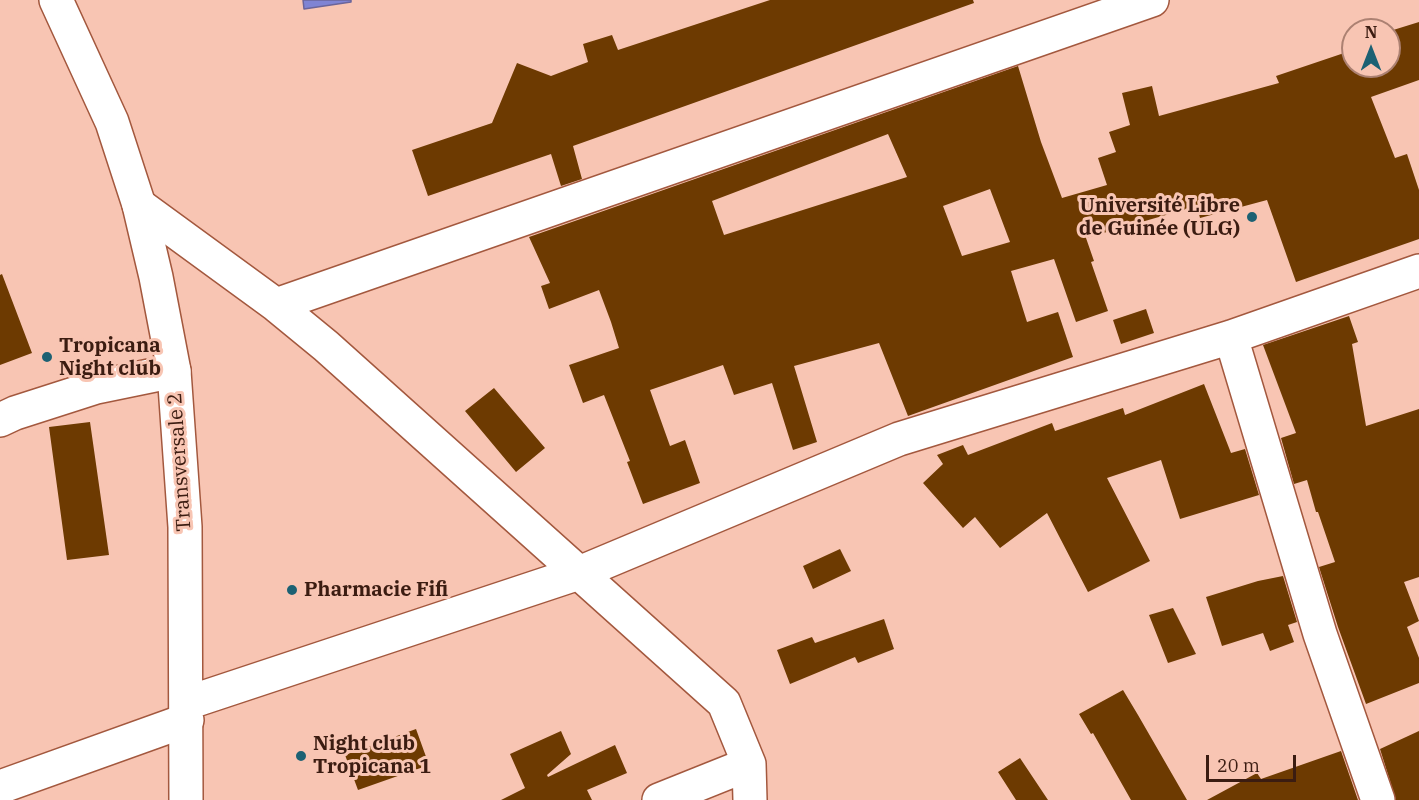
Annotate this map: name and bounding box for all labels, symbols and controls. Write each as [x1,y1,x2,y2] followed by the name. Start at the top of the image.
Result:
[1341,18,1401,78] north arrow
[1365,22,1377,42] text: N
[1079,194,1240,241] place label: Université Libre de Guinée (ULG)
[1245,210,1259,224] marker: Université Libre de Guinée (ULG)
[59,334,161,381] place label: Tropicana Night club
[40,350,54,364] marker: Tropicana Night club
[163,392,197,532] street label: Transversale 2
[304,578,448,602] place label: Pharmacie Fifi
[285,583,299,597] marker: Pharmacie Fifi
[313,732,431,779] place label: Night club Tropicana 1
[1209,743,1299,781] scale bar
[294,749,308,763] marker: Night club Tropicana 1
[1217,754,1260,777] text: 20 m

